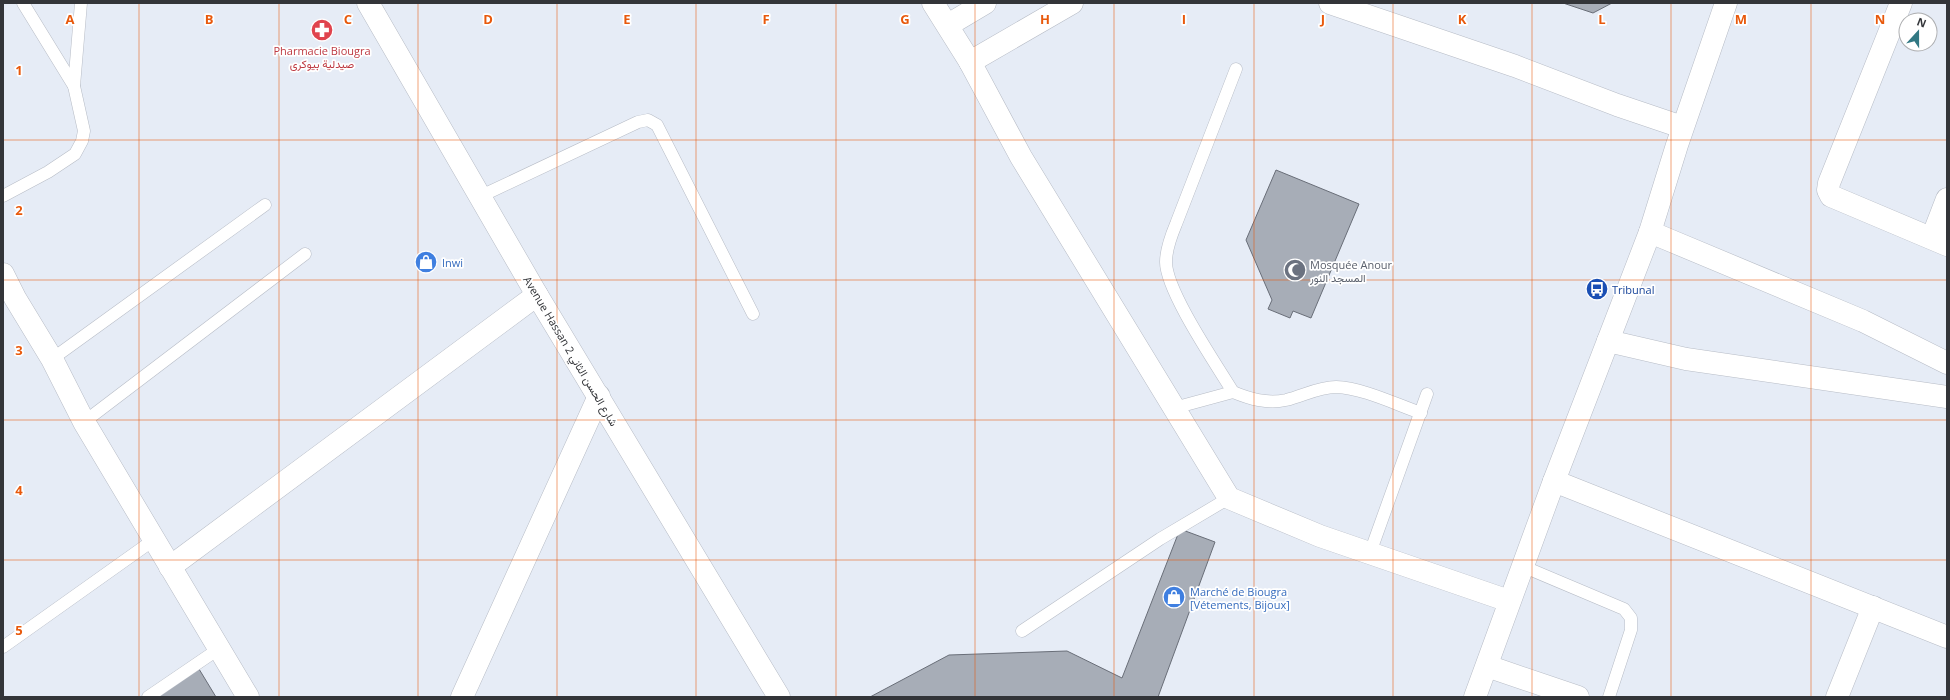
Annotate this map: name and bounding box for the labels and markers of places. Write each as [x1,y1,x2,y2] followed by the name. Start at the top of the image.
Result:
[309,17,335,43] pharmacy icon: Pharmacie Biougra صيدلية بيوكرى
[273,43,371,71] place label: Pharmacie Biougra صيدلية بيوكرى
[413,249,439,275] shop icon: Inwi
[442,255,463,270] place label: Inwi
[1282,257,1308,283] mosque icon: Mosquée Anour المسجد النور
[1309,257,1393,285] place label: Mosquée Anour المسجد النور
[1584,276,1610,302] bus stop icon: Tribunal
[1612,282,1654,297] place label: Tribunal
[1161,584,1187,610] shop icon: Marché de Biougra [Vétements, Bijoux]
[1190,584,1290,612] place label: Marché de Biougra [Vétements, Bijoux]

